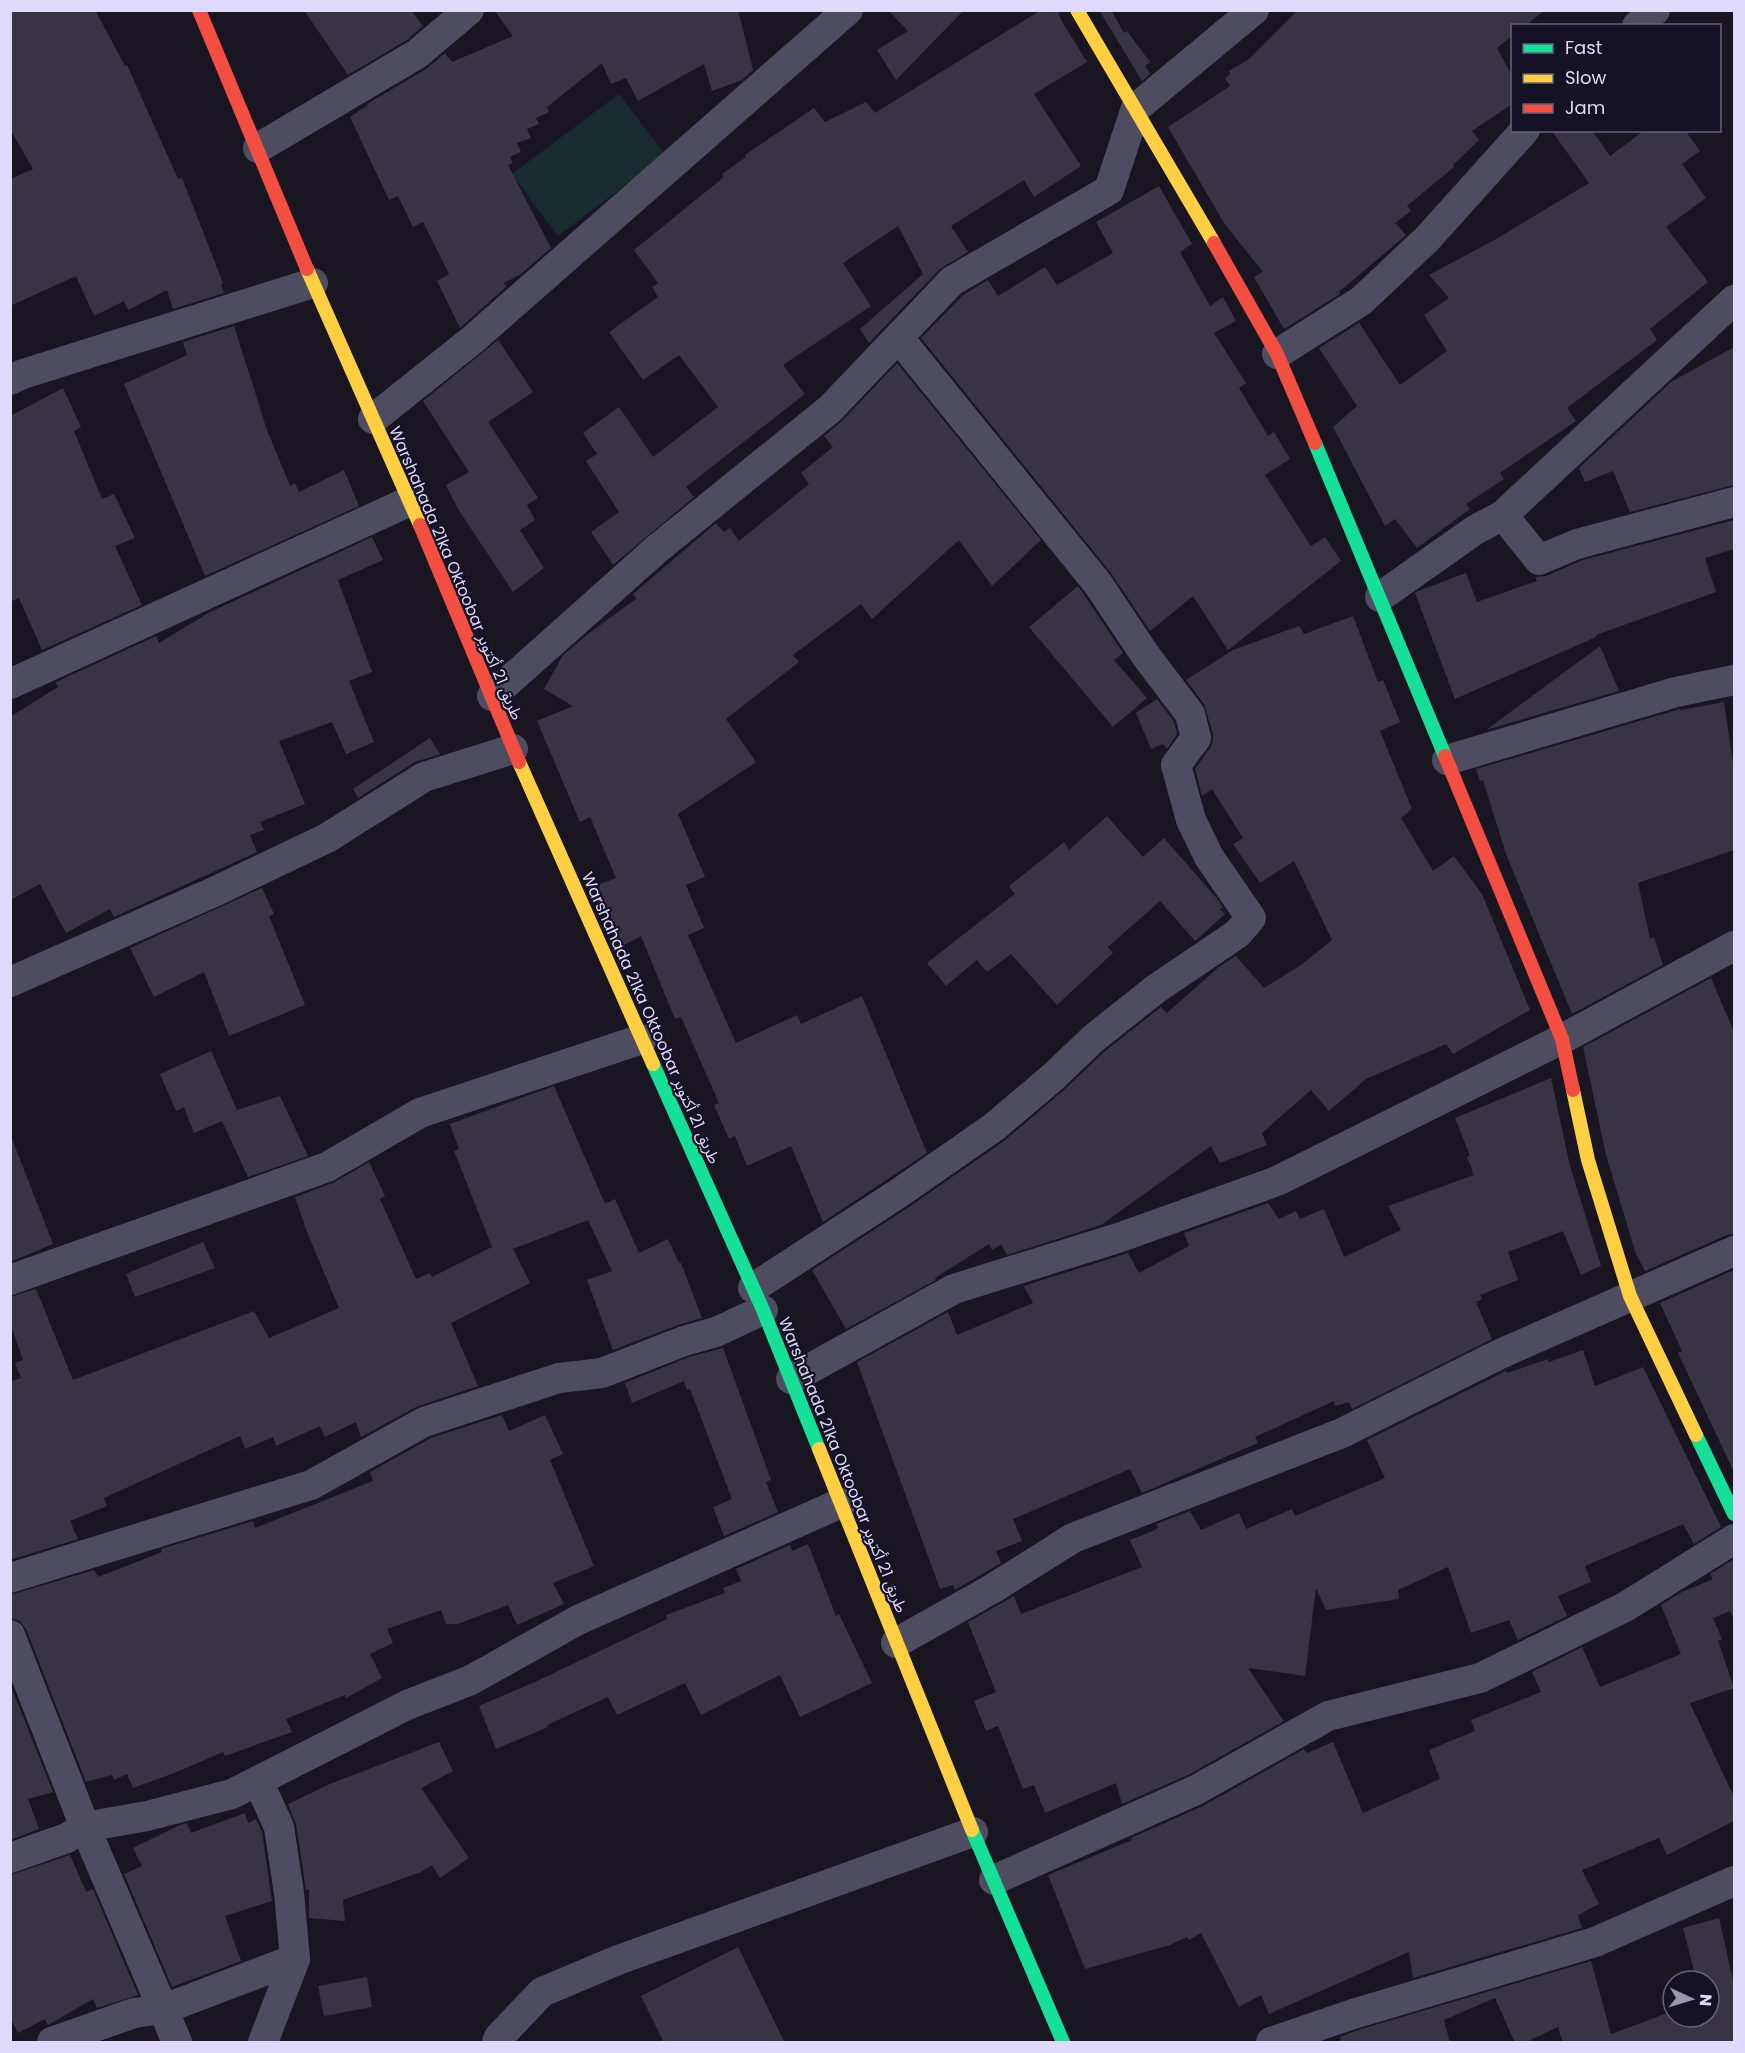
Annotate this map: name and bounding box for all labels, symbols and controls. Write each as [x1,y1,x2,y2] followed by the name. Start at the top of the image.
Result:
[1511,24,1721,132] legend
[1565,35,1602,60] text: Fast
[1565,65,1607,90] text: Slow
[1565,95,1605,120] text: Jam
[383,422,529,724] street label: Warshahada 21ka Oktoobar طريق 21 أكتوبر
[576,868,726,1168] street label: Warshahada 21ka Oktoobar طريق 21 أكتوبر
[773,1314,913,1617] street label: Warshahada 21ka Oktoobar طريق 21 أكتوبر
[1661,1969,1721,2029] north arrow
[1694,1993,1717,2007] text: N

